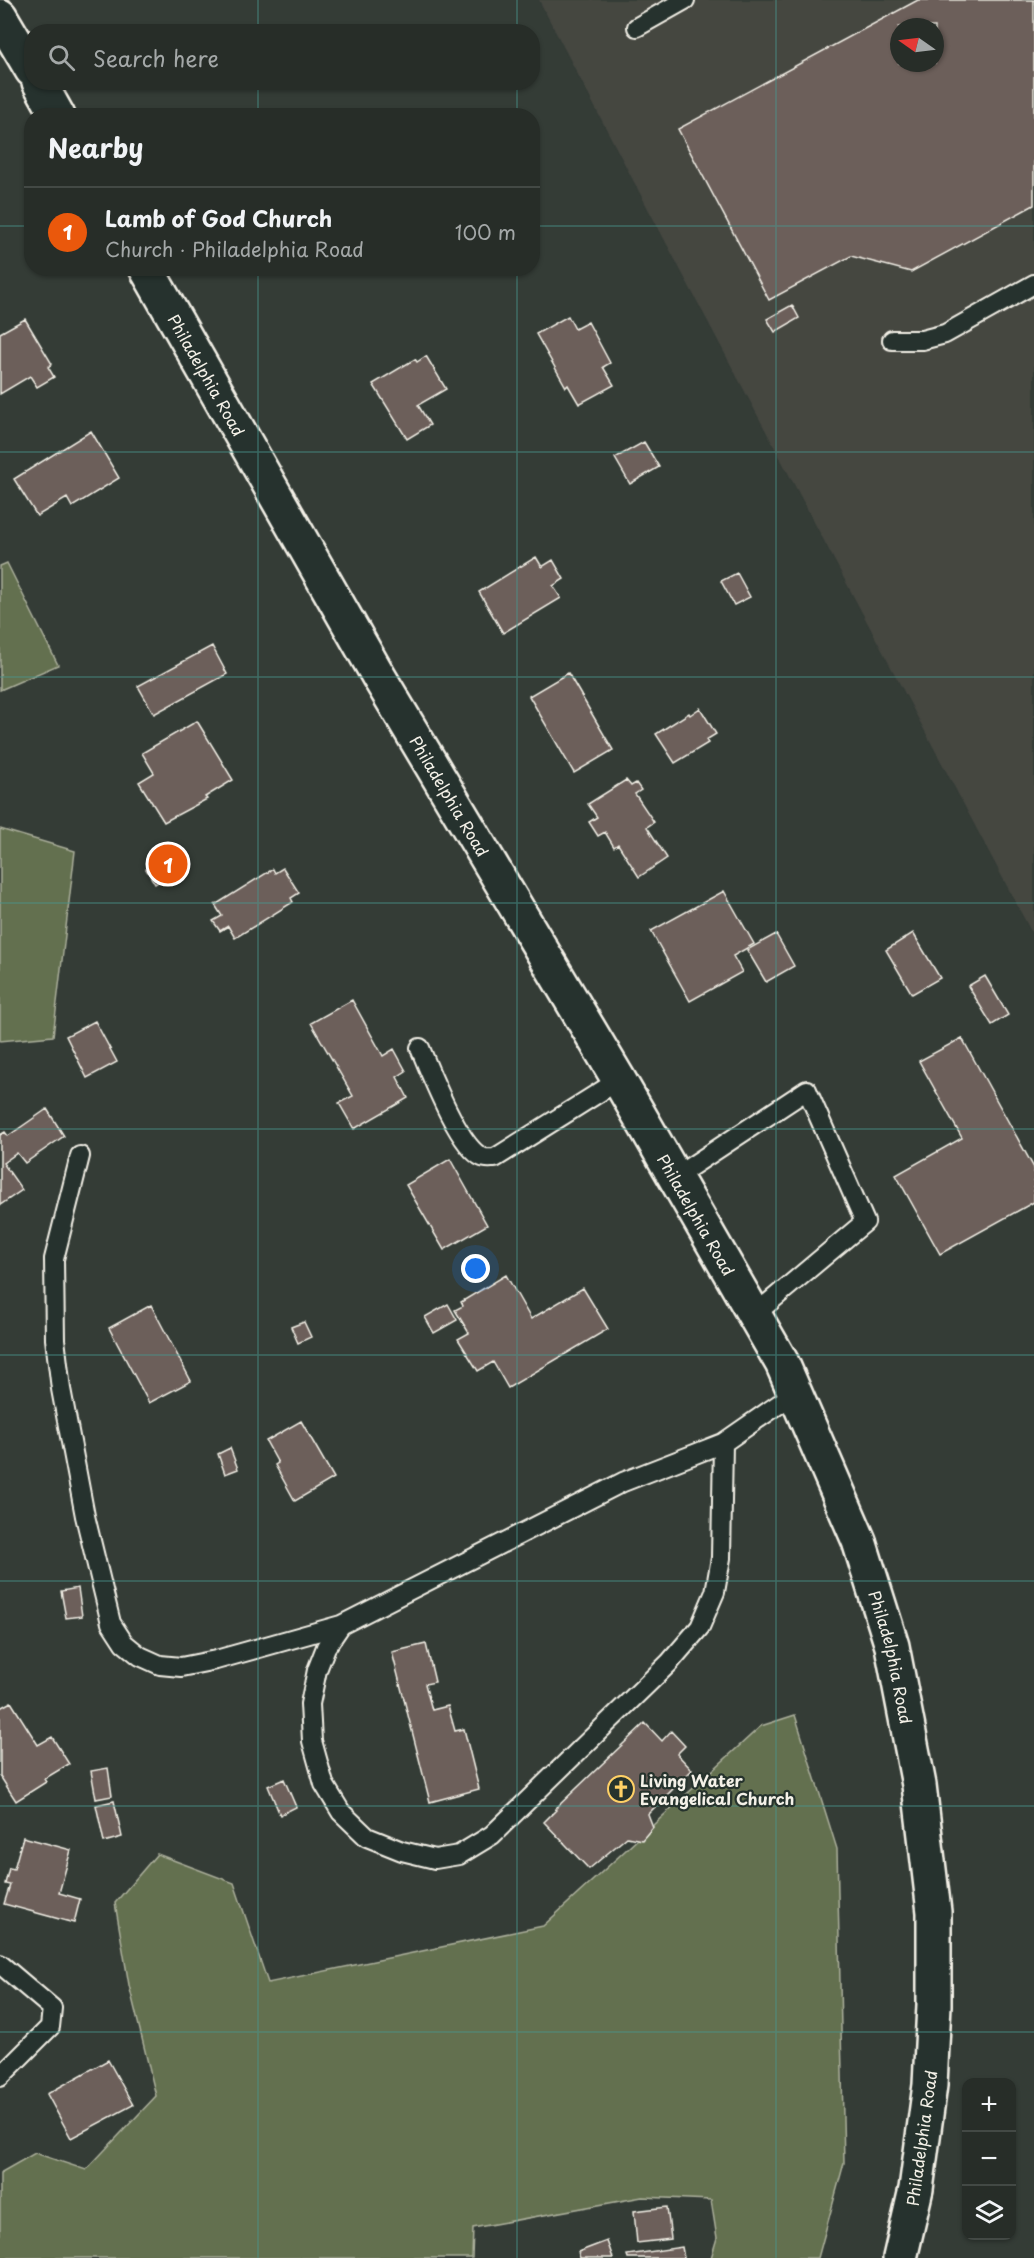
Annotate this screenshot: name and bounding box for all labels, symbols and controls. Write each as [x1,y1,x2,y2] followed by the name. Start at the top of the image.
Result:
[890,18,944,72] north arrow
[24,24,540,90] search box
[45,41,78,74] icon: search
[93,41,219,74] text: Search here
[48,128,143,167] text: Nearby
[105,201,332,234] text: Lamb of God Church
[63,217,72,247] text: 1
[455,217,516,247] text: 100 m
[105,234,364,264] text: Church · Philadelphia Road
[163,309,251,440] street label: Philadelphia Road
[404,731,495,861] street label: Philadelphia Road
[148,842,188,886] pin: 1
[652,1149,741,1280] street label: Philadelphia Road
[461,1254,490,1283] your location
[863,1587,919,1726] street label: Philadelphia Road
[640,1768,794,1810] place label: Living Water Evangelical Church
[606,1774,636,1804] church icon: Living Water Evangelical Church
[900,2069,942,2207] street label: Philadelphia Road
[962,2078,1016,2240] map controls
[962,2078,1016,2132] button: +
[962,2132,1016,2186] button: −
[962,2186,1016,2240] button: layers

